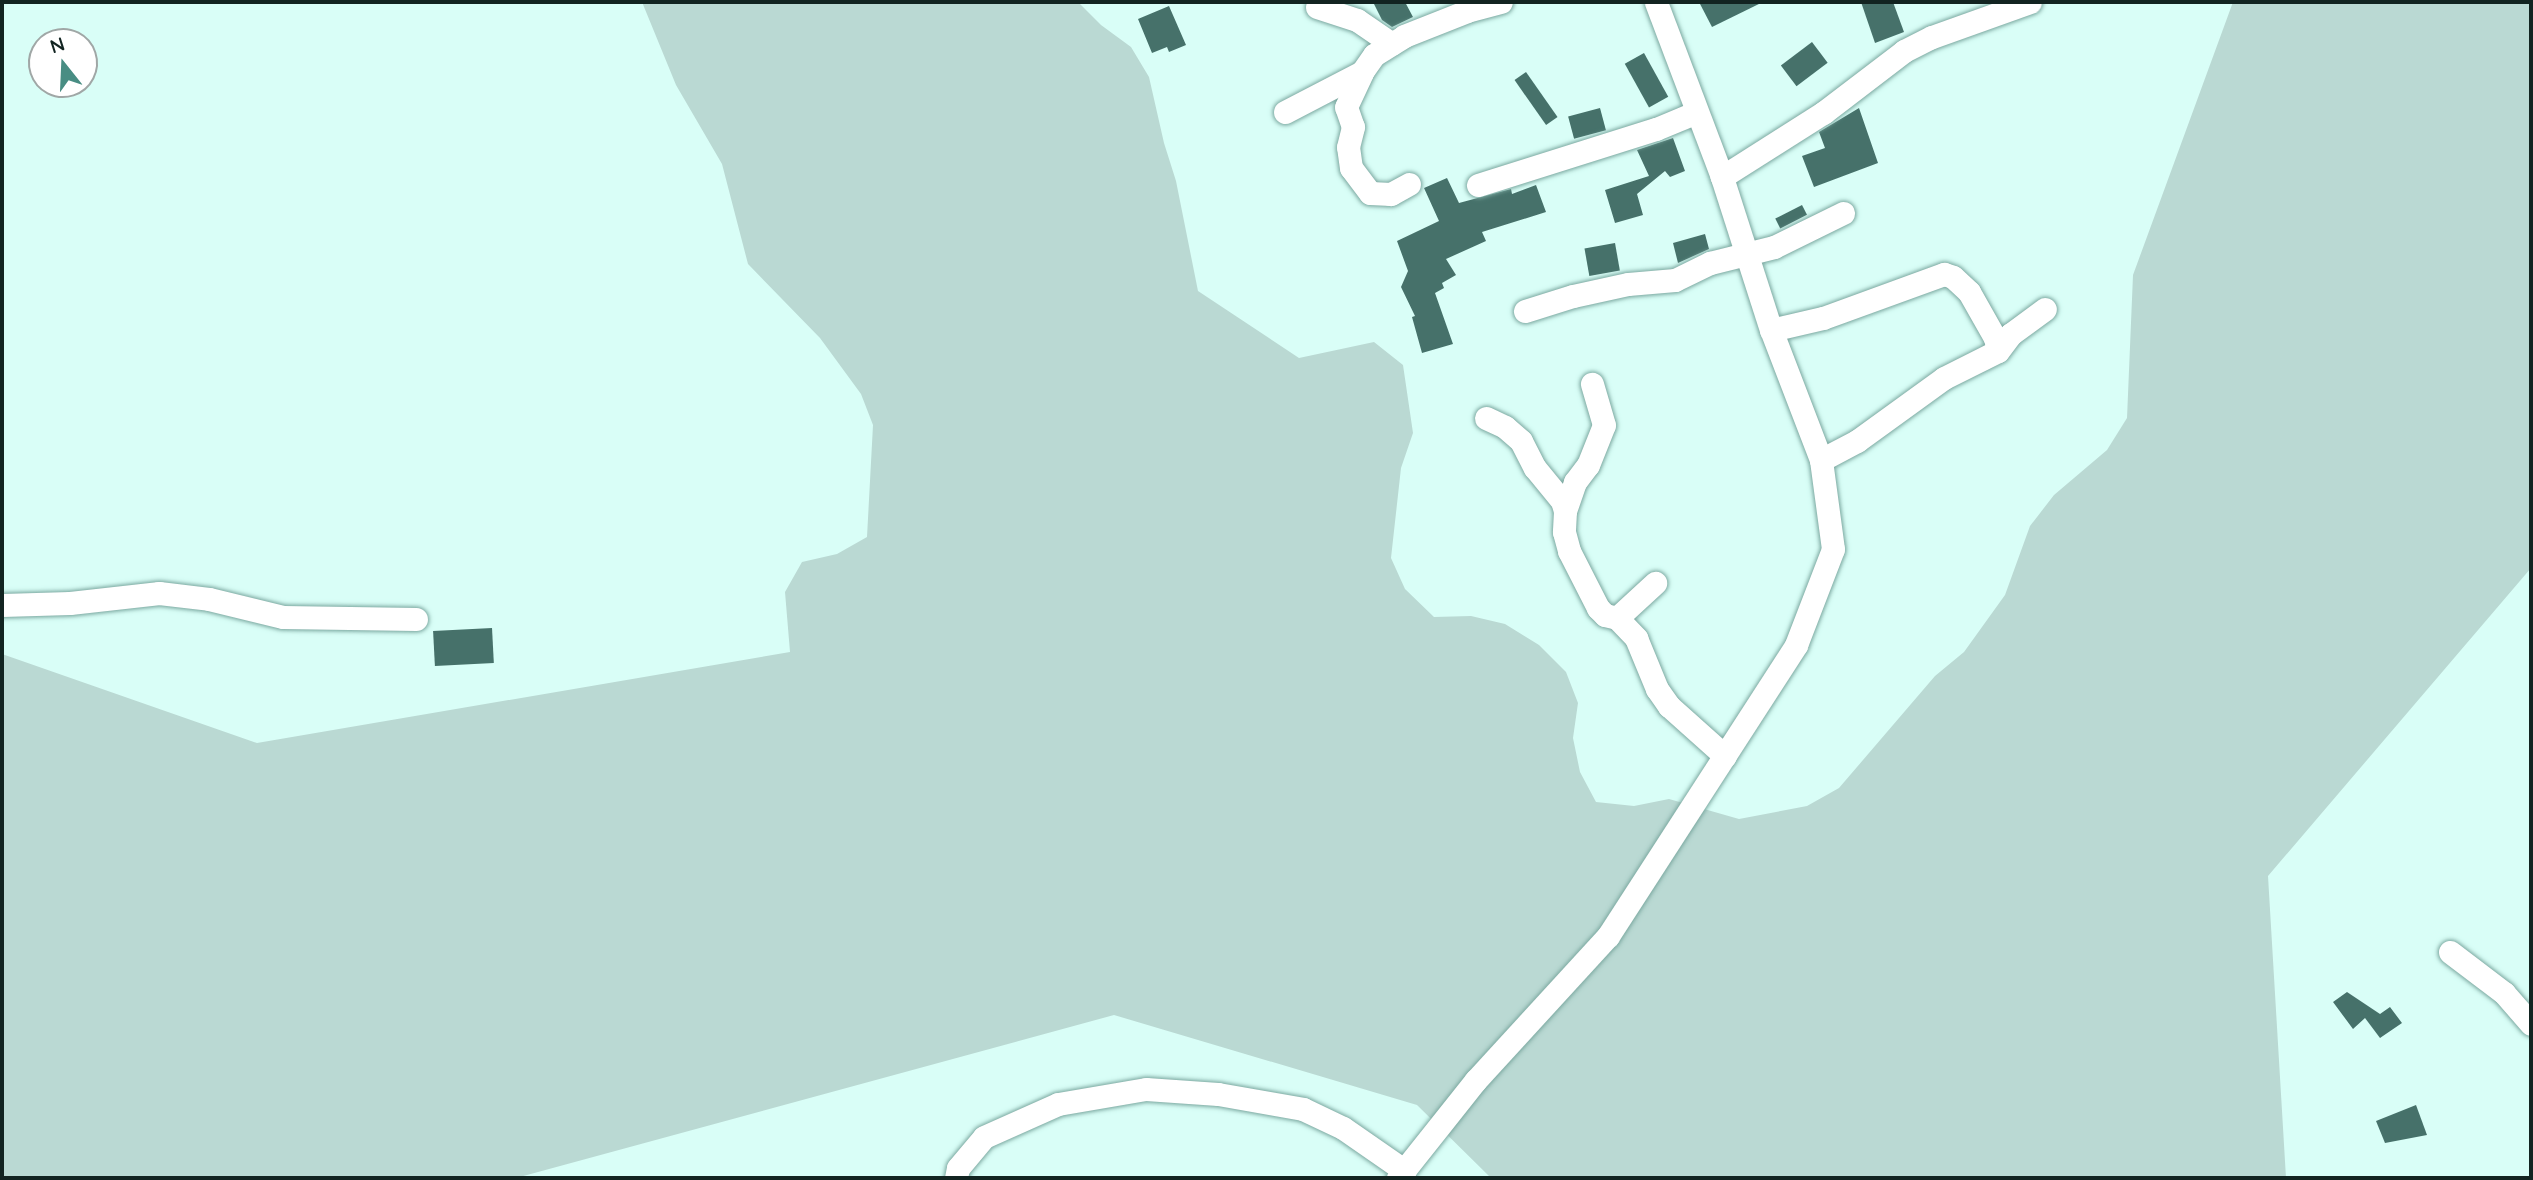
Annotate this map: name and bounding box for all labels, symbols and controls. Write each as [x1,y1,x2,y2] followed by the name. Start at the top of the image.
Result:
[28,28,98,98] north arrow
[47,31,67,59] text: N

